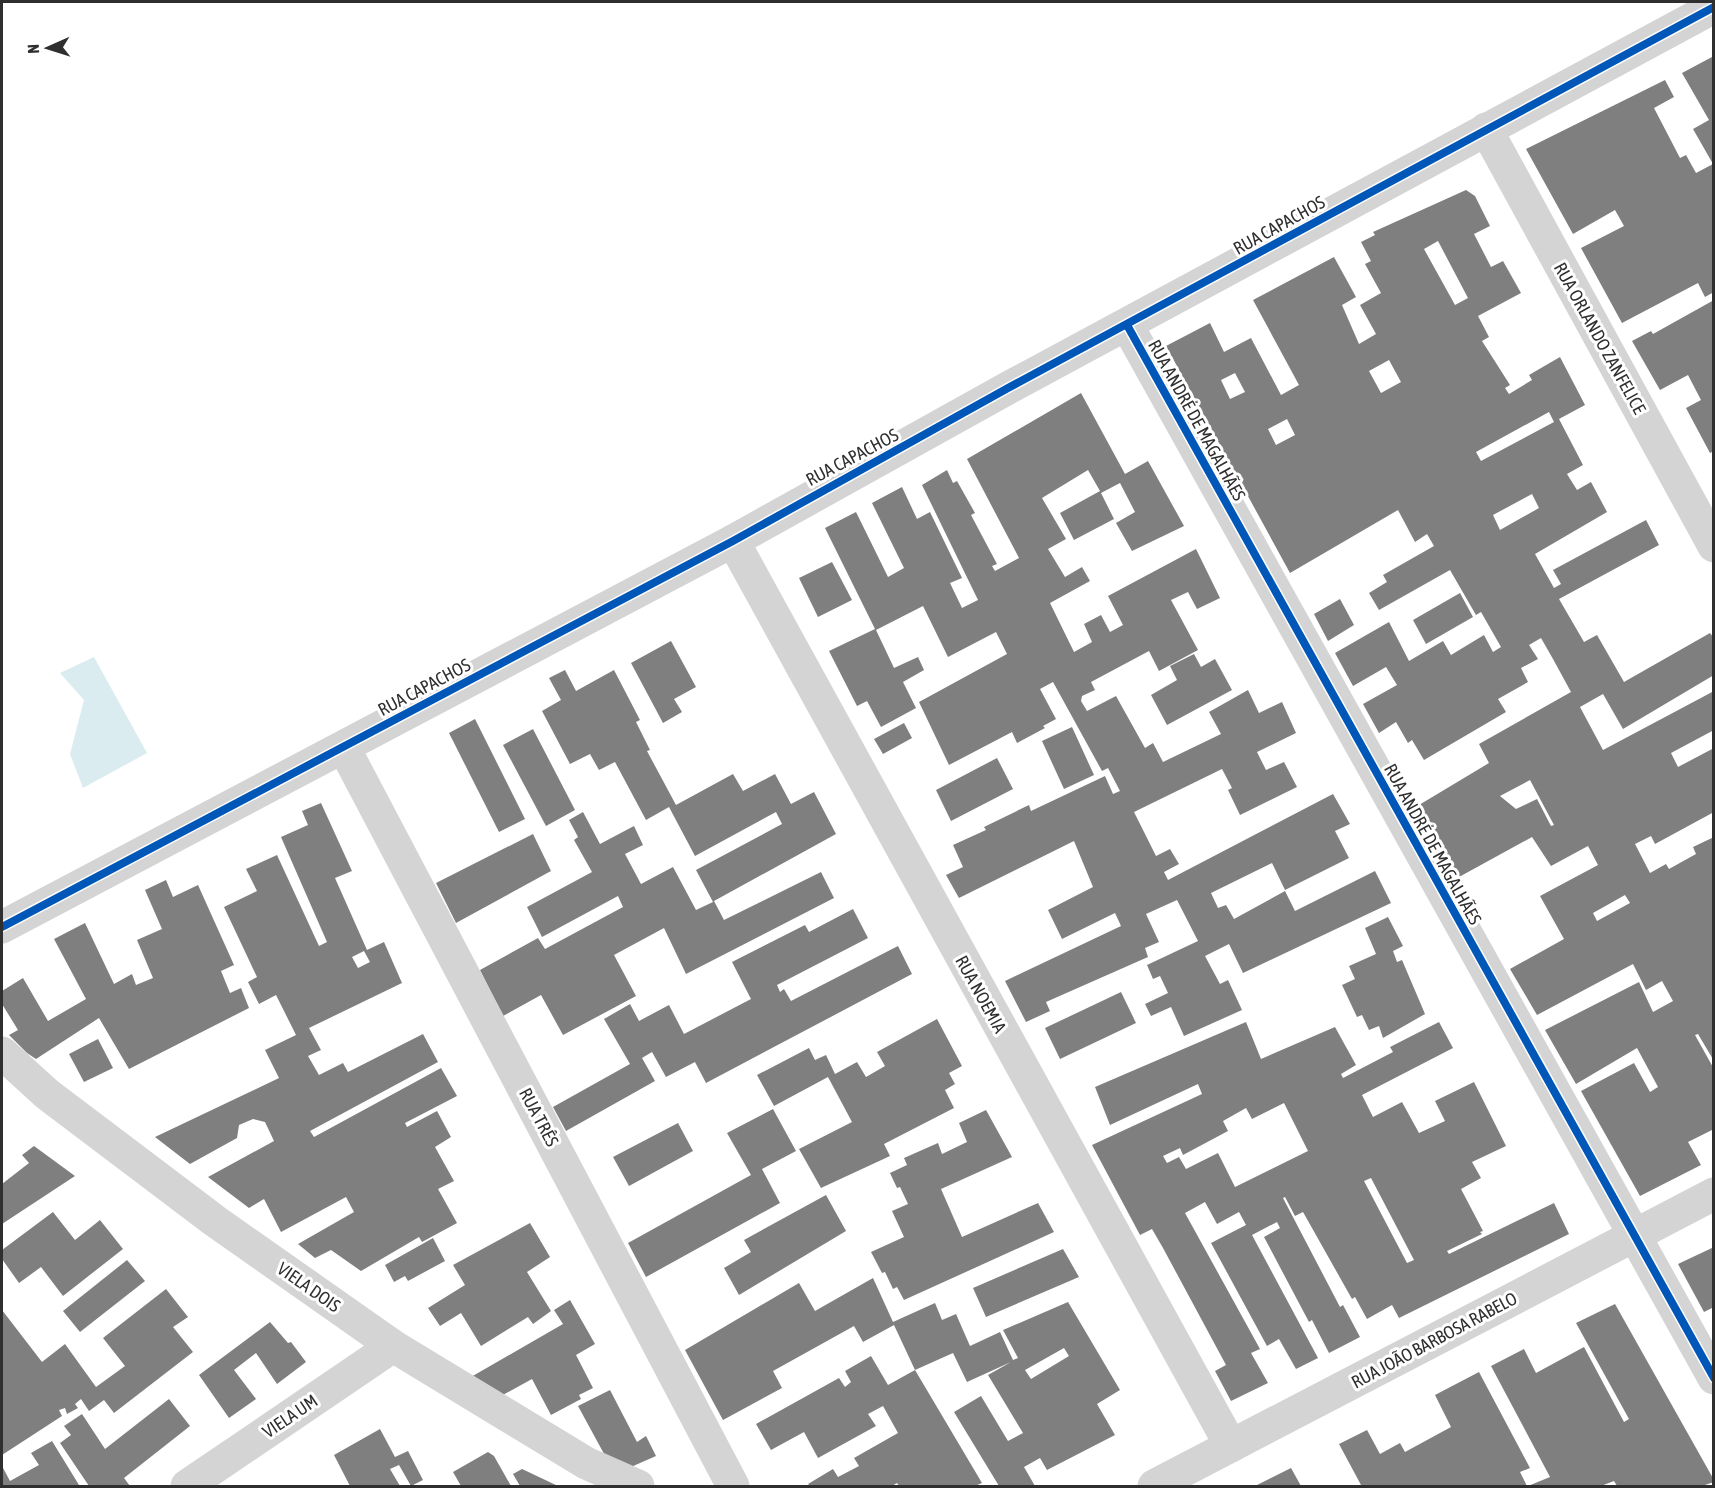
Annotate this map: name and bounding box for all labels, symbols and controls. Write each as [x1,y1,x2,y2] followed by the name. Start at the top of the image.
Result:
[18,18,78,78] north arrow
[24,44,42,54] text: N
[1230,191,1329,259] street label: RUA CAPACHOS
[1550,259,1650,418] street label: RUA ORLANDO ZANFELICE
[1144,336,1250,504] street label: RUA ANDRÉ DE MAGALHÃES
[802,424,902,490] street label: RUA CAPACHOS
[374,654,474,720] street label: RUA CAPACHOS
[1380,760,1486,928] street label: RUA ANDRÉ DE MAGALHÃES
[951,952,1011,1036] street label: RUA NOEMIA
[515,1084,563,1150] street label: RUA TRÊS
[273,1258,345,1317] street label: VIELA DOIS
[1348,1287,1520,1393] street label: RUA JOÃO BARBOSA RABELO
[258,1390,322,1442] street label: VIELA UM

